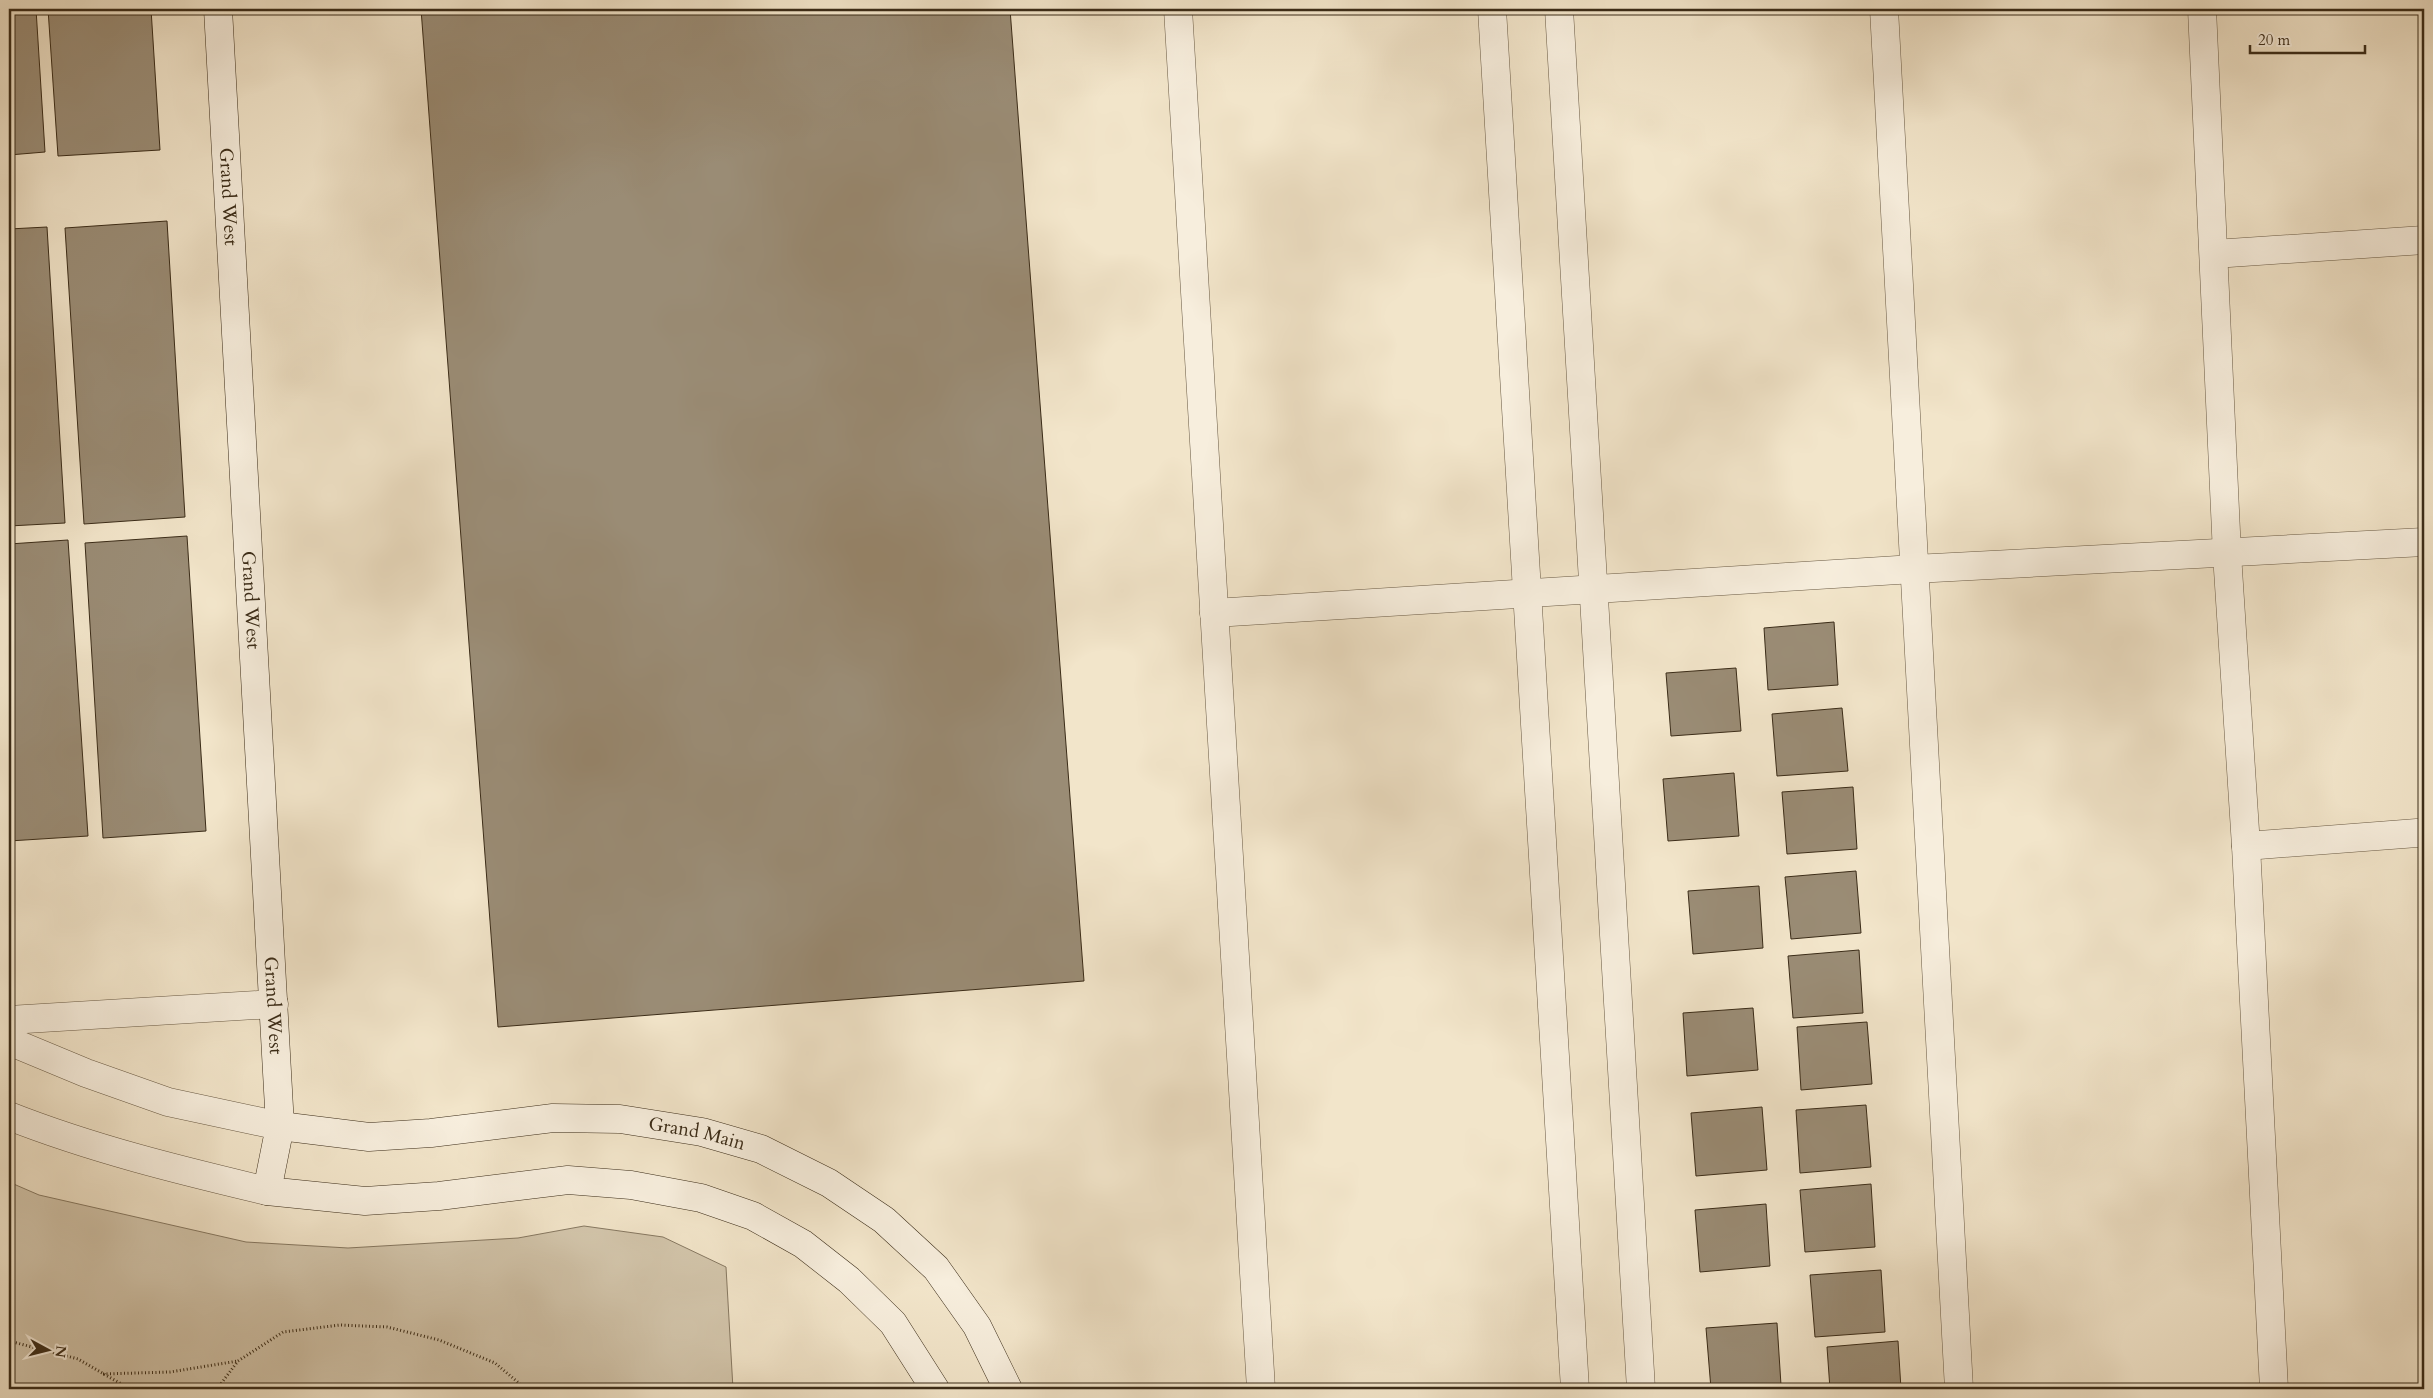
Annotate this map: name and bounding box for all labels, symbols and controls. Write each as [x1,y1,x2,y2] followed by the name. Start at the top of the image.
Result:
[2250,22,2366,54] scale bar
[2258,30,2290,50] text: 20 m
[213,147,244,246] street label: Grand West
[235,550,267,650] street label: Grand West
[258,956,289,1055] street label: Grand West
[647,1111,749,1157] street label: Grand Main
[22,1326,72,1376] north arrow
[50,1344,71,1359] text: N

